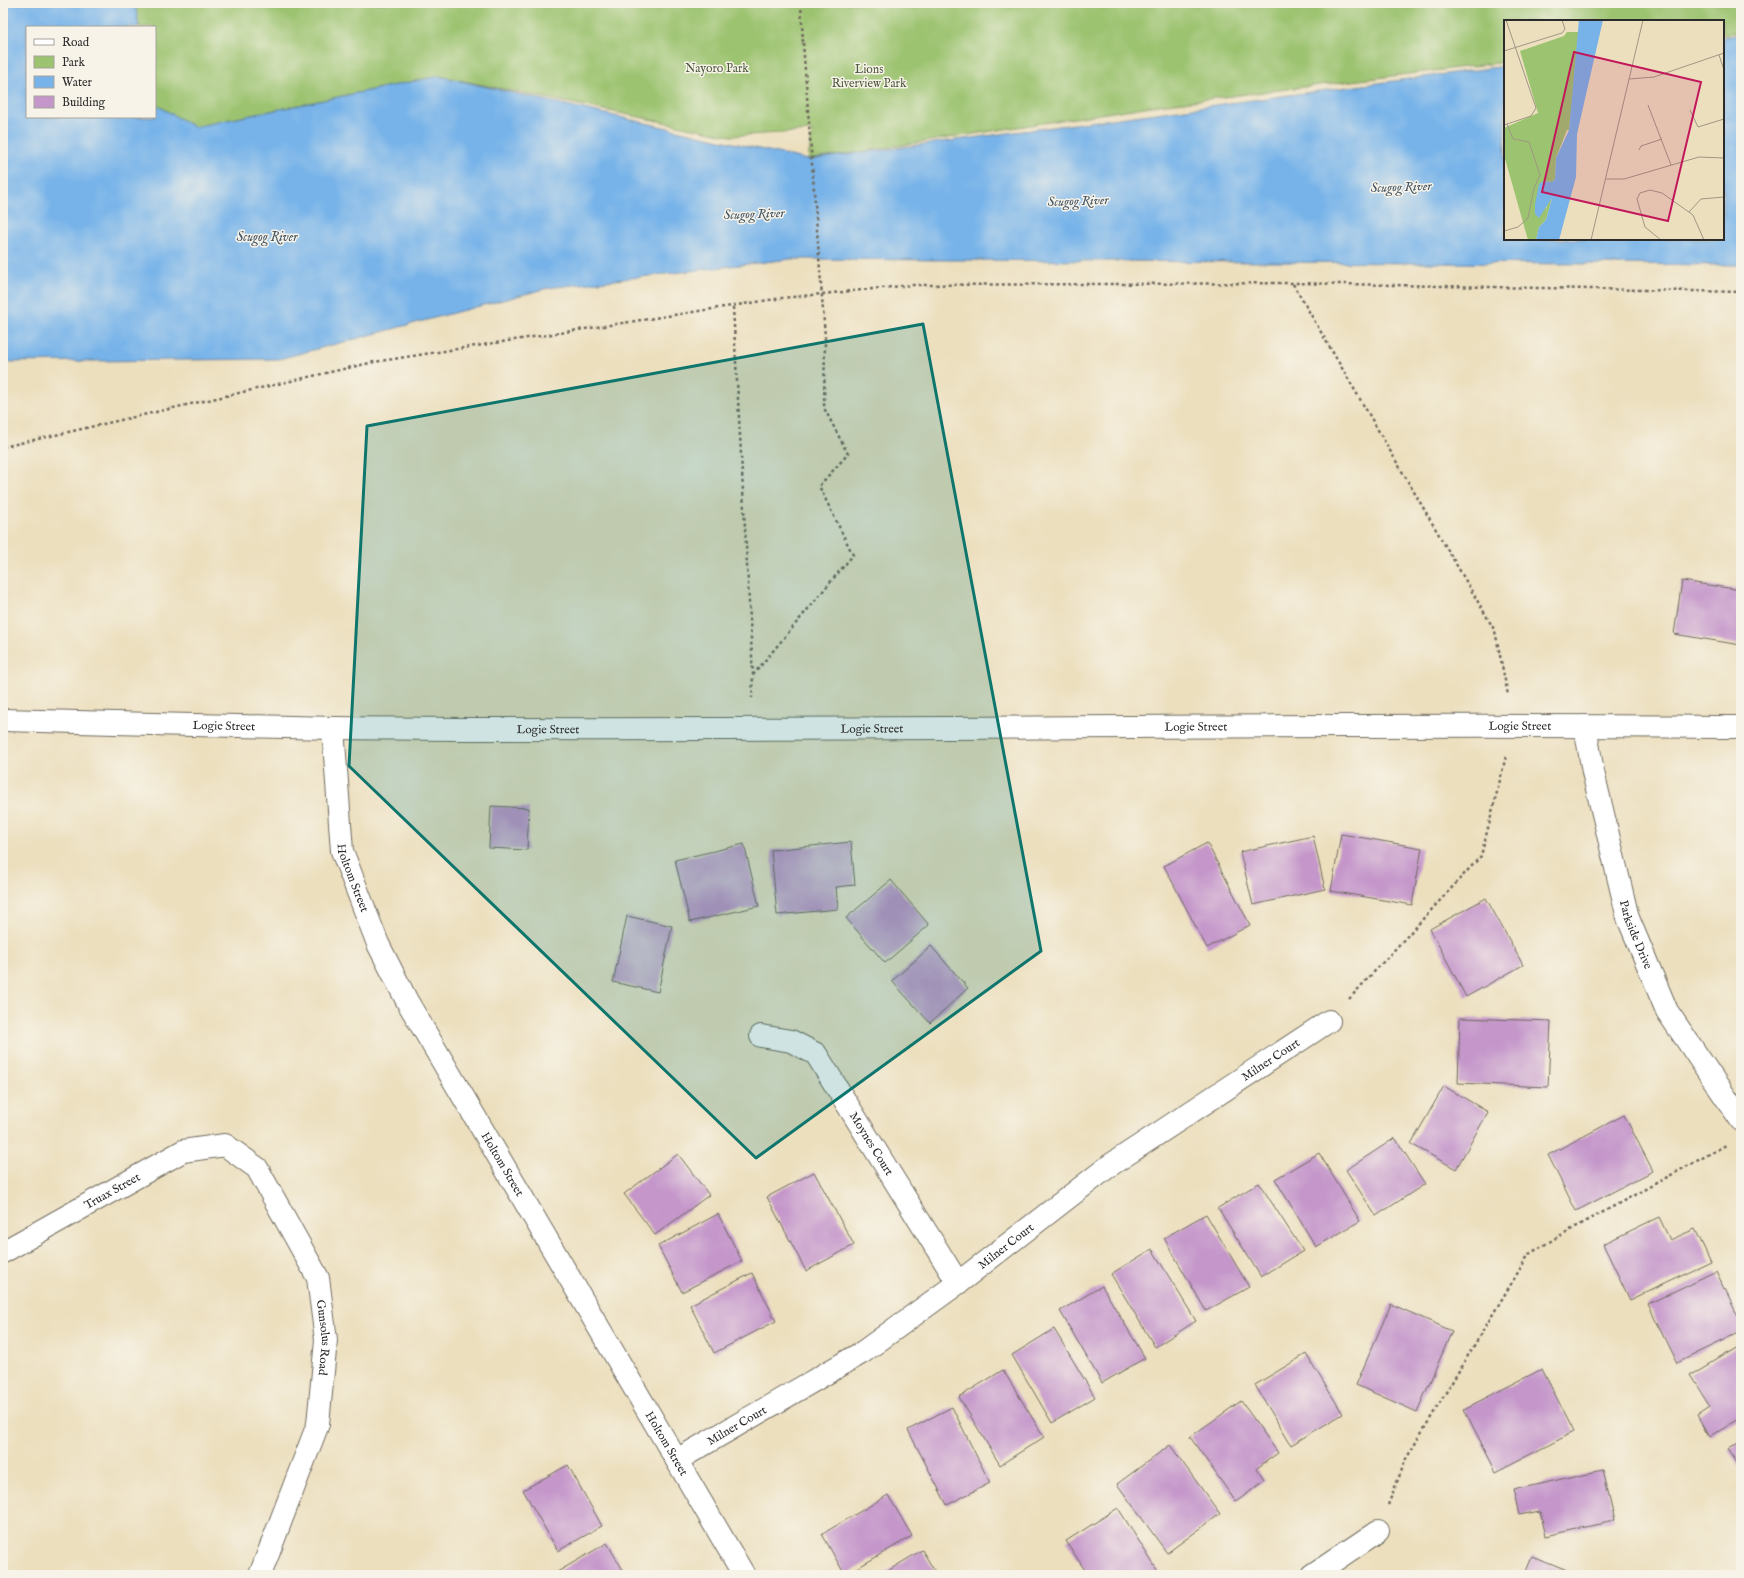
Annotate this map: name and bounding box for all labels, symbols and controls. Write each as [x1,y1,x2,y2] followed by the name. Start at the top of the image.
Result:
[1504,20,1724,240] inset map
[26,26,156,118] legend
[62,35,90,50] text: Road
[62,55,85,70] text: Park
[685,61,749,76] park label: Nayoro Park
[832,62,907,91] park label: Lions Riverview Park
[62,75,93,90] text: Water
[62,95,106,110] text: Building
[1370,178,1432,198] water label: Scugog River
[1047,192,1109,212] water label: Scugog River
[723,205,785,225] water label: Scugog River
[237,229,298,247] water label: Scugog River
[192,718,255,734] street label: Logie Street
[1164,719,1227,735] street label: Logie Street
[1488,719,1551,734] street label: Logie Street
[840,721,903,737] street label: Logie Street
[516,722,579,737] street label: Logie Street
[333,843,372,914] street label: Holtom Street
[1616,899,1656,972] street label: Parkside Drive
[1239,1035,1303,1085] street label: Milner Court
[846,1109,896,1178] street label: Moynes Court
[478,1129,527,1199] street label: Holtom Street
[82,1170,143,1213] street label: Truax Street
[975,1220,1037,1273] street label: Milner Court
[313,1299,333,1377] street label: Gunsolus Road
[704,1403,769,1449] street label: Milner Court
[642,1409,691,1479] street label: Holtom Street

